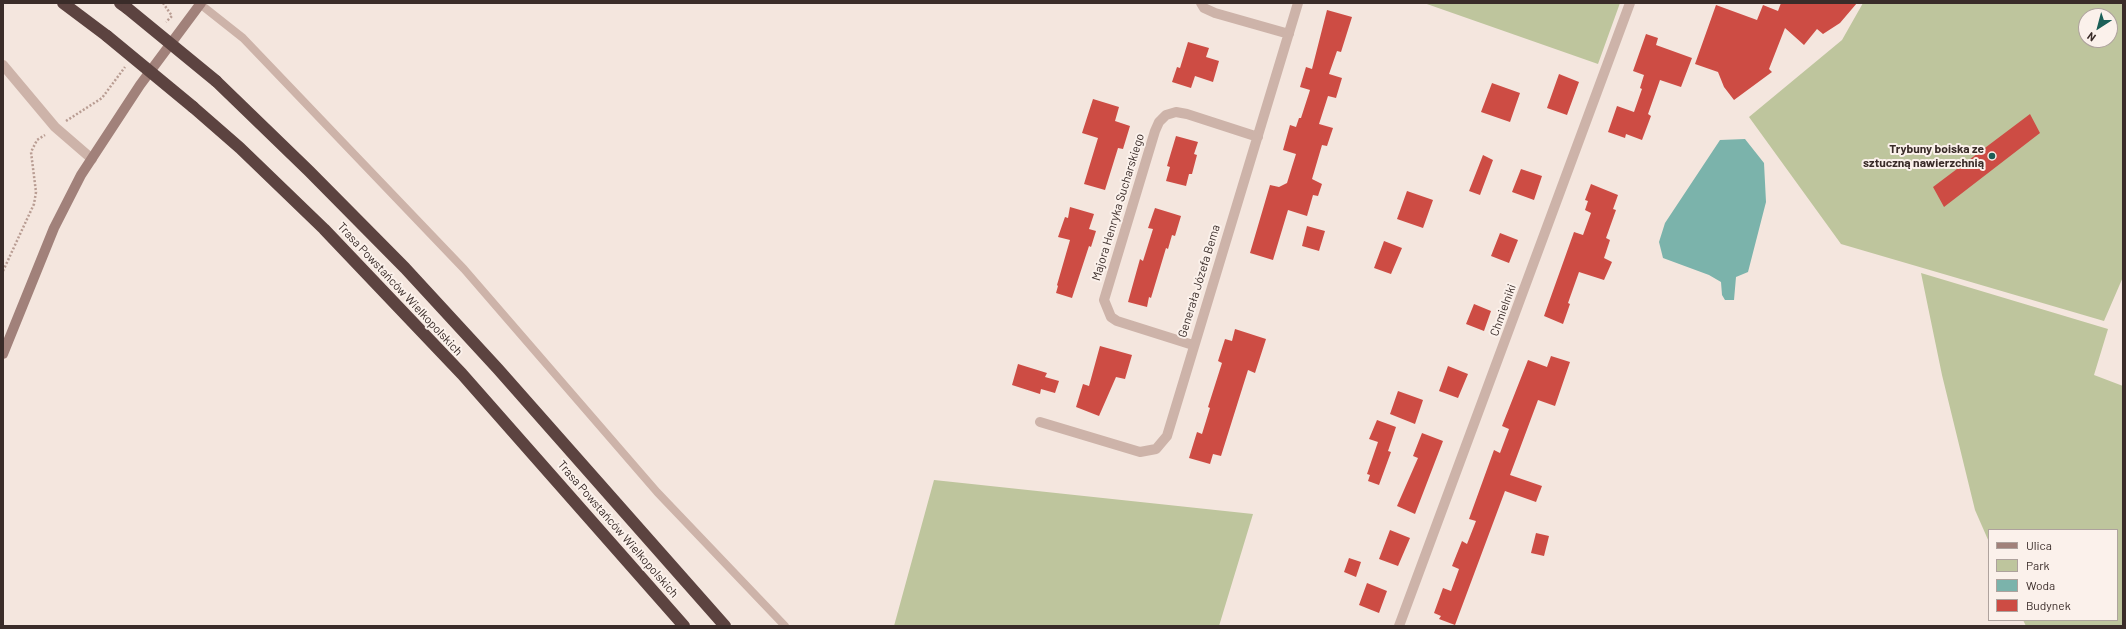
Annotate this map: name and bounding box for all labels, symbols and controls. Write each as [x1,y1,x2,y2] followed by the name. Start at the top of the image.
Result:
[2078,8,2118,48] north arrow
[2084,30,2098,45] text: N
[1089,132,1147,282] street label: Majora Henryka Sucharskiego
[1863,142,1984,170] place label: Trybuny boiska ze sztuczną nawierzchnią
[1987,151,1997,161] marker: Trybuny boiska ze sztuczną nawierzchnią
[334,219,466,359] street label: Trasa Powstańców Wielkopolskich
[1175,223,1223,339] street label: Generała Józefa Bema
[1487,282,1519,338] street label: Chmielniki
[555,457,681,601] street label: Trasa Powstańców Wielkopolskich
[1988,529,2118,621] legend
[2026,538,2052,552] text: Ulica
[2026,558,2050,572] text: Park
[2026,578,2055,592] text: Woda
[2026,598,2071,612] text: Budynek

